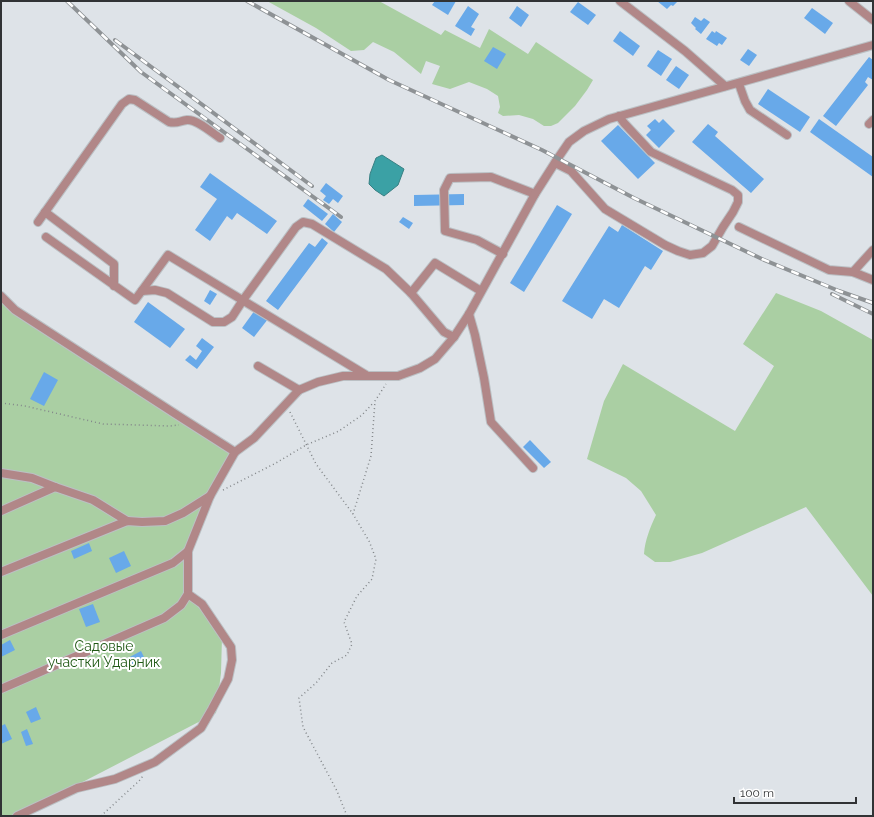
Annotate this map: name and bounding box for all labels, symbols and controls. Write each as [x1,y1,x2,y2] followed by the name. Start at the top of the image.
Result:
[48,638,160,670] park label: Садовые участки Ударник
[734,779,856,805] scale bar
[740,786,774,800] text: 100 m

